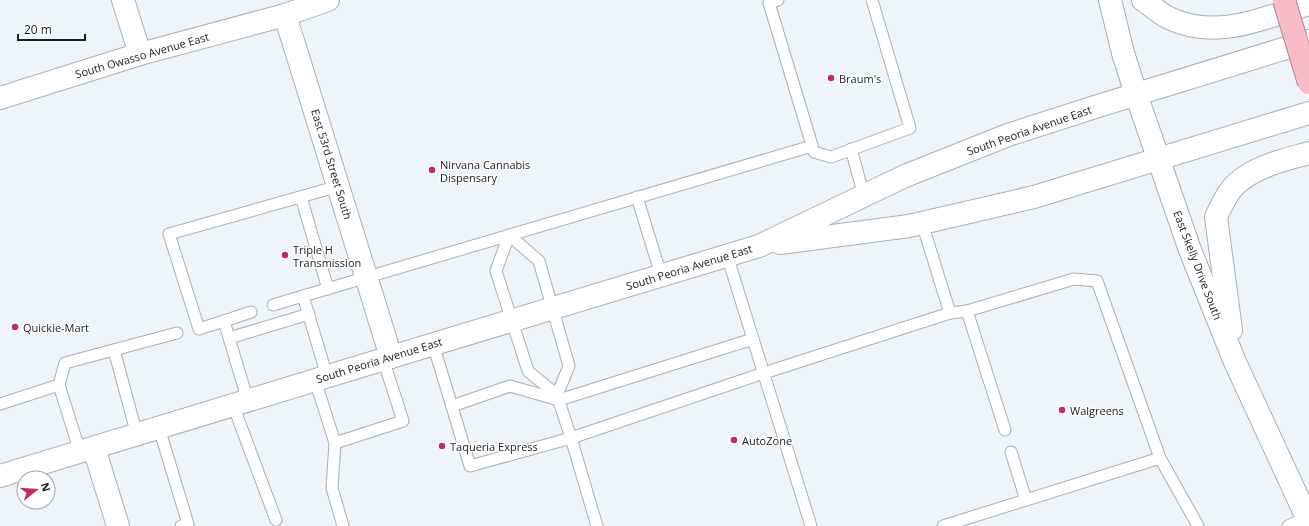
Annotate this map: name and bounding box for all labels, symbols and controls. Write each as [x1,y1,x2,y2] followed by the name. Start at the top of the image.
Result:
[18,16,85,42] scale bar
[24,21,52,38] text: 20 m
[73,29,211,81] street label: South Owasso Avenue East
[839,71,881,86] place label: Braum's
[826,73,836,83] marker: Braum's
[965,102,1093,158] street label: South Peoria Avenue East
[308,107,356,221] street label: East 53rd Street South
[440,157,530,185] place label: Nirvana Cannabis Dispensary
[427,165,437,175] marker: Nirvana Cannabis Dispensary
[1170,208,1226,322] street label: East Skelly Drive South
[624,241,754,293] street label: South Peoria Avenue East
[293,242,361,270] place label: Triple H Transmission
[280,250,290,260] marker: Triple H Transmission
[23,320,89,335] place label: Quickie-Mart
[10,322,20,332] marker: Quickie-Mart
[314,334,444,386] street label: South Peoria Avenue East
[1070,403,1124,418] place label: Walgreens
[1057,405,1067,415] marker: Walgreens
[742,433,792,448] place label: AutoZone
[729,435,739,445] marker: AutoZone
[450,439,538,454] place label: Taqueria Express
[437,441,447,451] marker: Taqueria Express
[16,470,56,510] north arrow
[38,480,55,493] text: N

